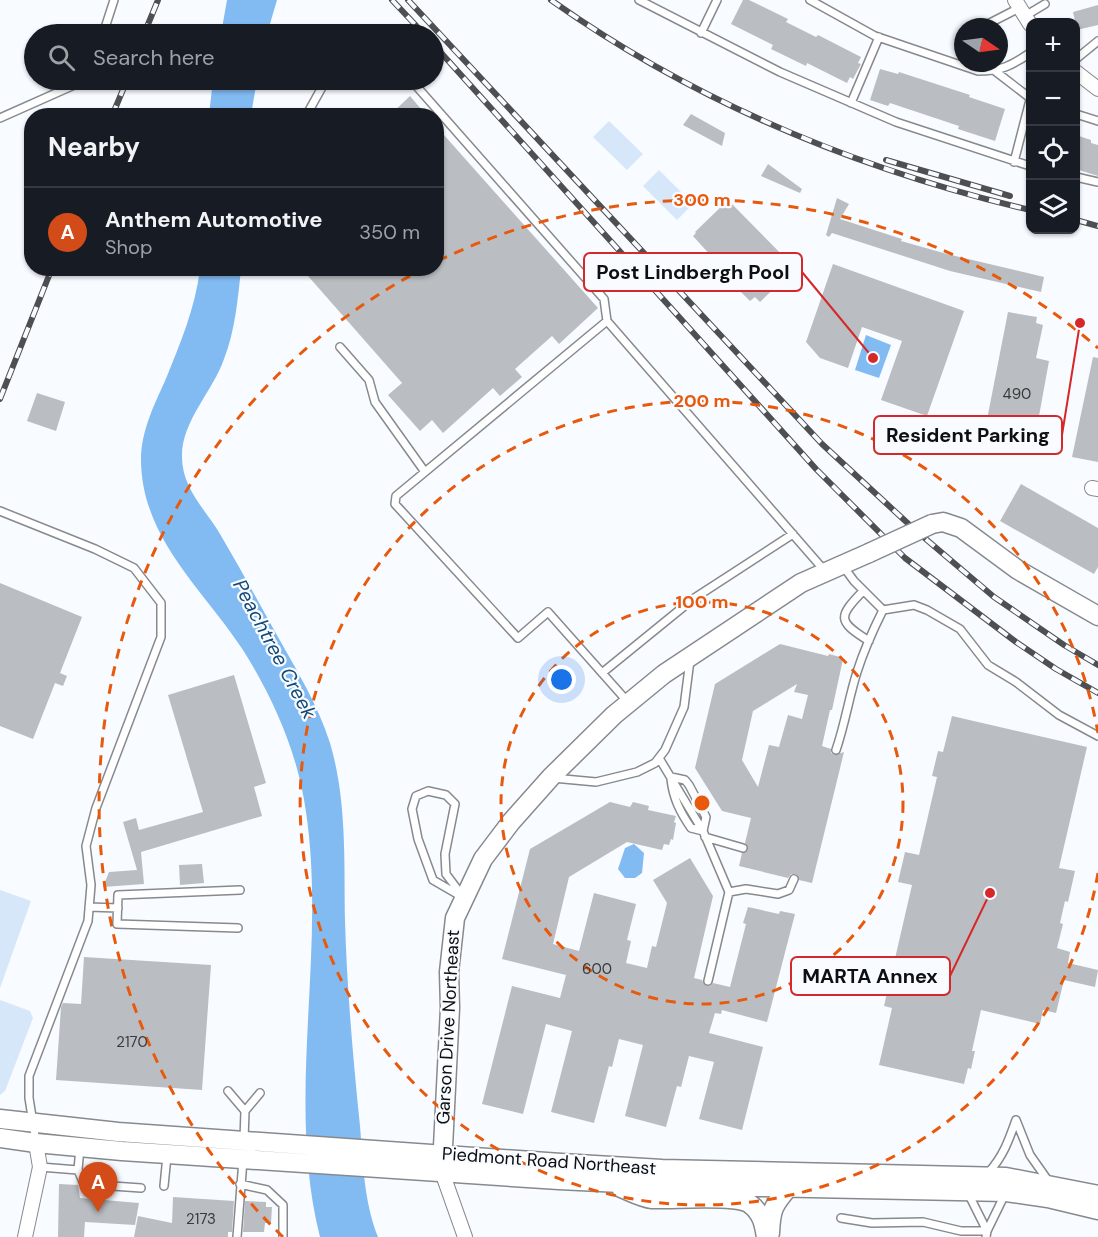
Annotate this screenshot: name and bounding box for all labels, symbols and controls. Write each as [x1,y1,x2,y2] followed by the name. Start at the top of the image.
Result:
[954,18,1008,72] north arrow
[1026,18,1080,234] map controls
[1026,18,1080,72] button: +
[24,24,444,90] search box
[45,41,78,74] icon: search
[93,43,214,72] text: Search here
[1026,72,1080,126] button: −
[1026,126,1080,180] button: locate
[48,130,140,164] text: Nearby
[1026,180,1080,234] button: layers
[673,188,731,212] text: 300 m
[105,205,322,234] text: Anthem Automotive
[60,219,75,245] text: A
[359,219,420,245] text: 350 m
[105,234,152,260] text: Shop
[584,253,802,291] callout: Post Lindbergh Pool
[596,259,790,285] text: Post Lindbergh Pool
[1003,384,1031,404] house number: 490
[674,389,730,413] text: 200 m
[874,416,1062,454] callout: Resident Parking
[886,422,1050,448] text: Resident Parking
[227,575,323,724] water label: Peachtree Creek
[675,590,729,614] text: 100 m
[547,665,576,694] your location
[692,793,712,813] centre of rings
[431,929,465,1125] street label: Garson Drive Northeast
[791,957,950,995] callout: MARTA Annex
[582,959,612,979] house number: 600
[802,963,938,989] text: MARTA Annex
[116,1032,148,1052] house number: 2170
[441,1142,657,1180] street label: Piedmont Road Northeast
[78,1162,118,1212] pin: A
[186,1209,216,1229] house number: 2173

